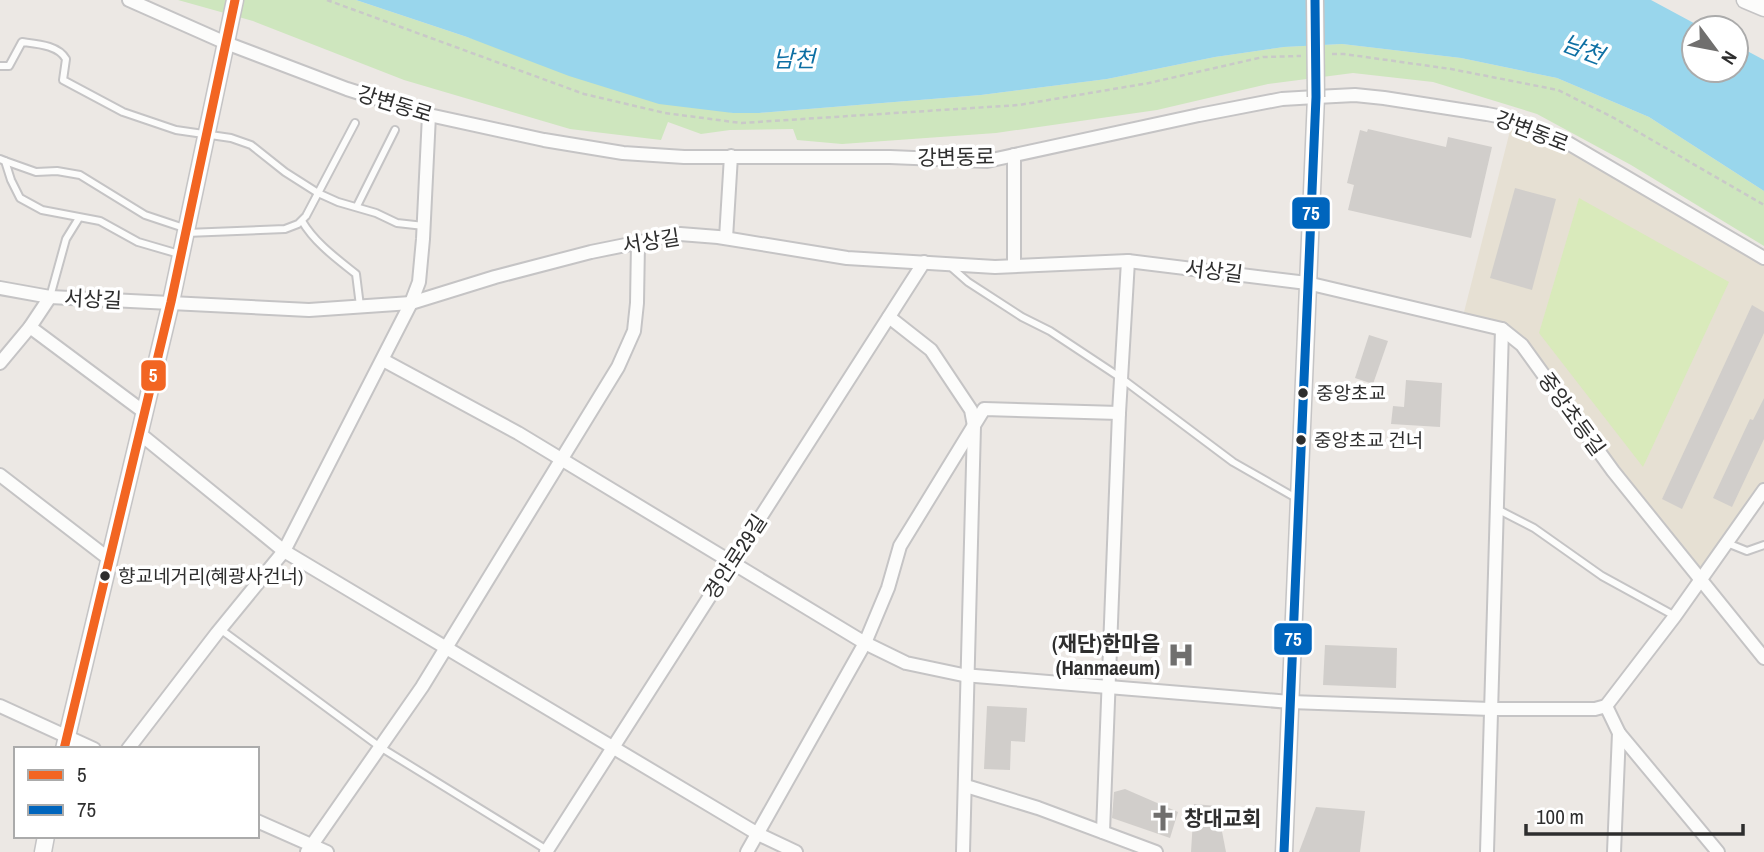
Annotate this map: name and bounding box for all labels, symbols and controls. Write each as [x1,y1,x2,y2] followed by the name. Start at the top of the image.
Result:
[1680,14,1750,84] north arrow
[1558,27,1611,72] water label: 남천
[773,43,818,74] water label: 남천
[1715,46,1743,70] text: N
[354,79,436,129] street label: 강변동로
[1491,104,1573,158] street label: 강변동로
[917,142,995,172] street label: 강변동로
[1291,196,1331,230] line badge: 75
[1302,200,1320,226] text: 75
[620,222,682,260] street label: 서상길
[1183,253,1245,289] street label: 서상길
[63,283,123,315] street label: 서상길
[140,359,167,392] line badge: 5
[149,362,158,388] text: 5
[1532,366,1612,462] street label: 중앙초등길
[1316,380,1386,406] place label: 중앙초교
[1296,386,1310,400] marker: 중앙초교
[1314,427,1423,453] place label: 중앙초교 건너
[1294,433,1308,447] marker: 중앙초교 건너
[697,509,773,605] street label: 경안로29길
[118,563,303,589] place label: 향교네거리(혜광사건너)
[98,569,112,583] marker: 향교네거리(혜광사건너)
[1273,622,1313,656] line badge: 75
[1284,626,1302,652] text: 75
[1052,629,1160,682] place label: (재단)한마음 (Hanmaeum)
[1166,640,1196,670] hospital icon: (재단)한마음 (Hanmaeum)
[14,747,259,838] legend
[77,760,87,789] text: 5
[1526,792,1743,836] scale bar
[77,795,96,824] text: 75
[1536,802,1584,831] text: 100 m
[1148,803,1178,833] church icon: 창대교회
[1184,804,1261,833] place label: 창대교회

